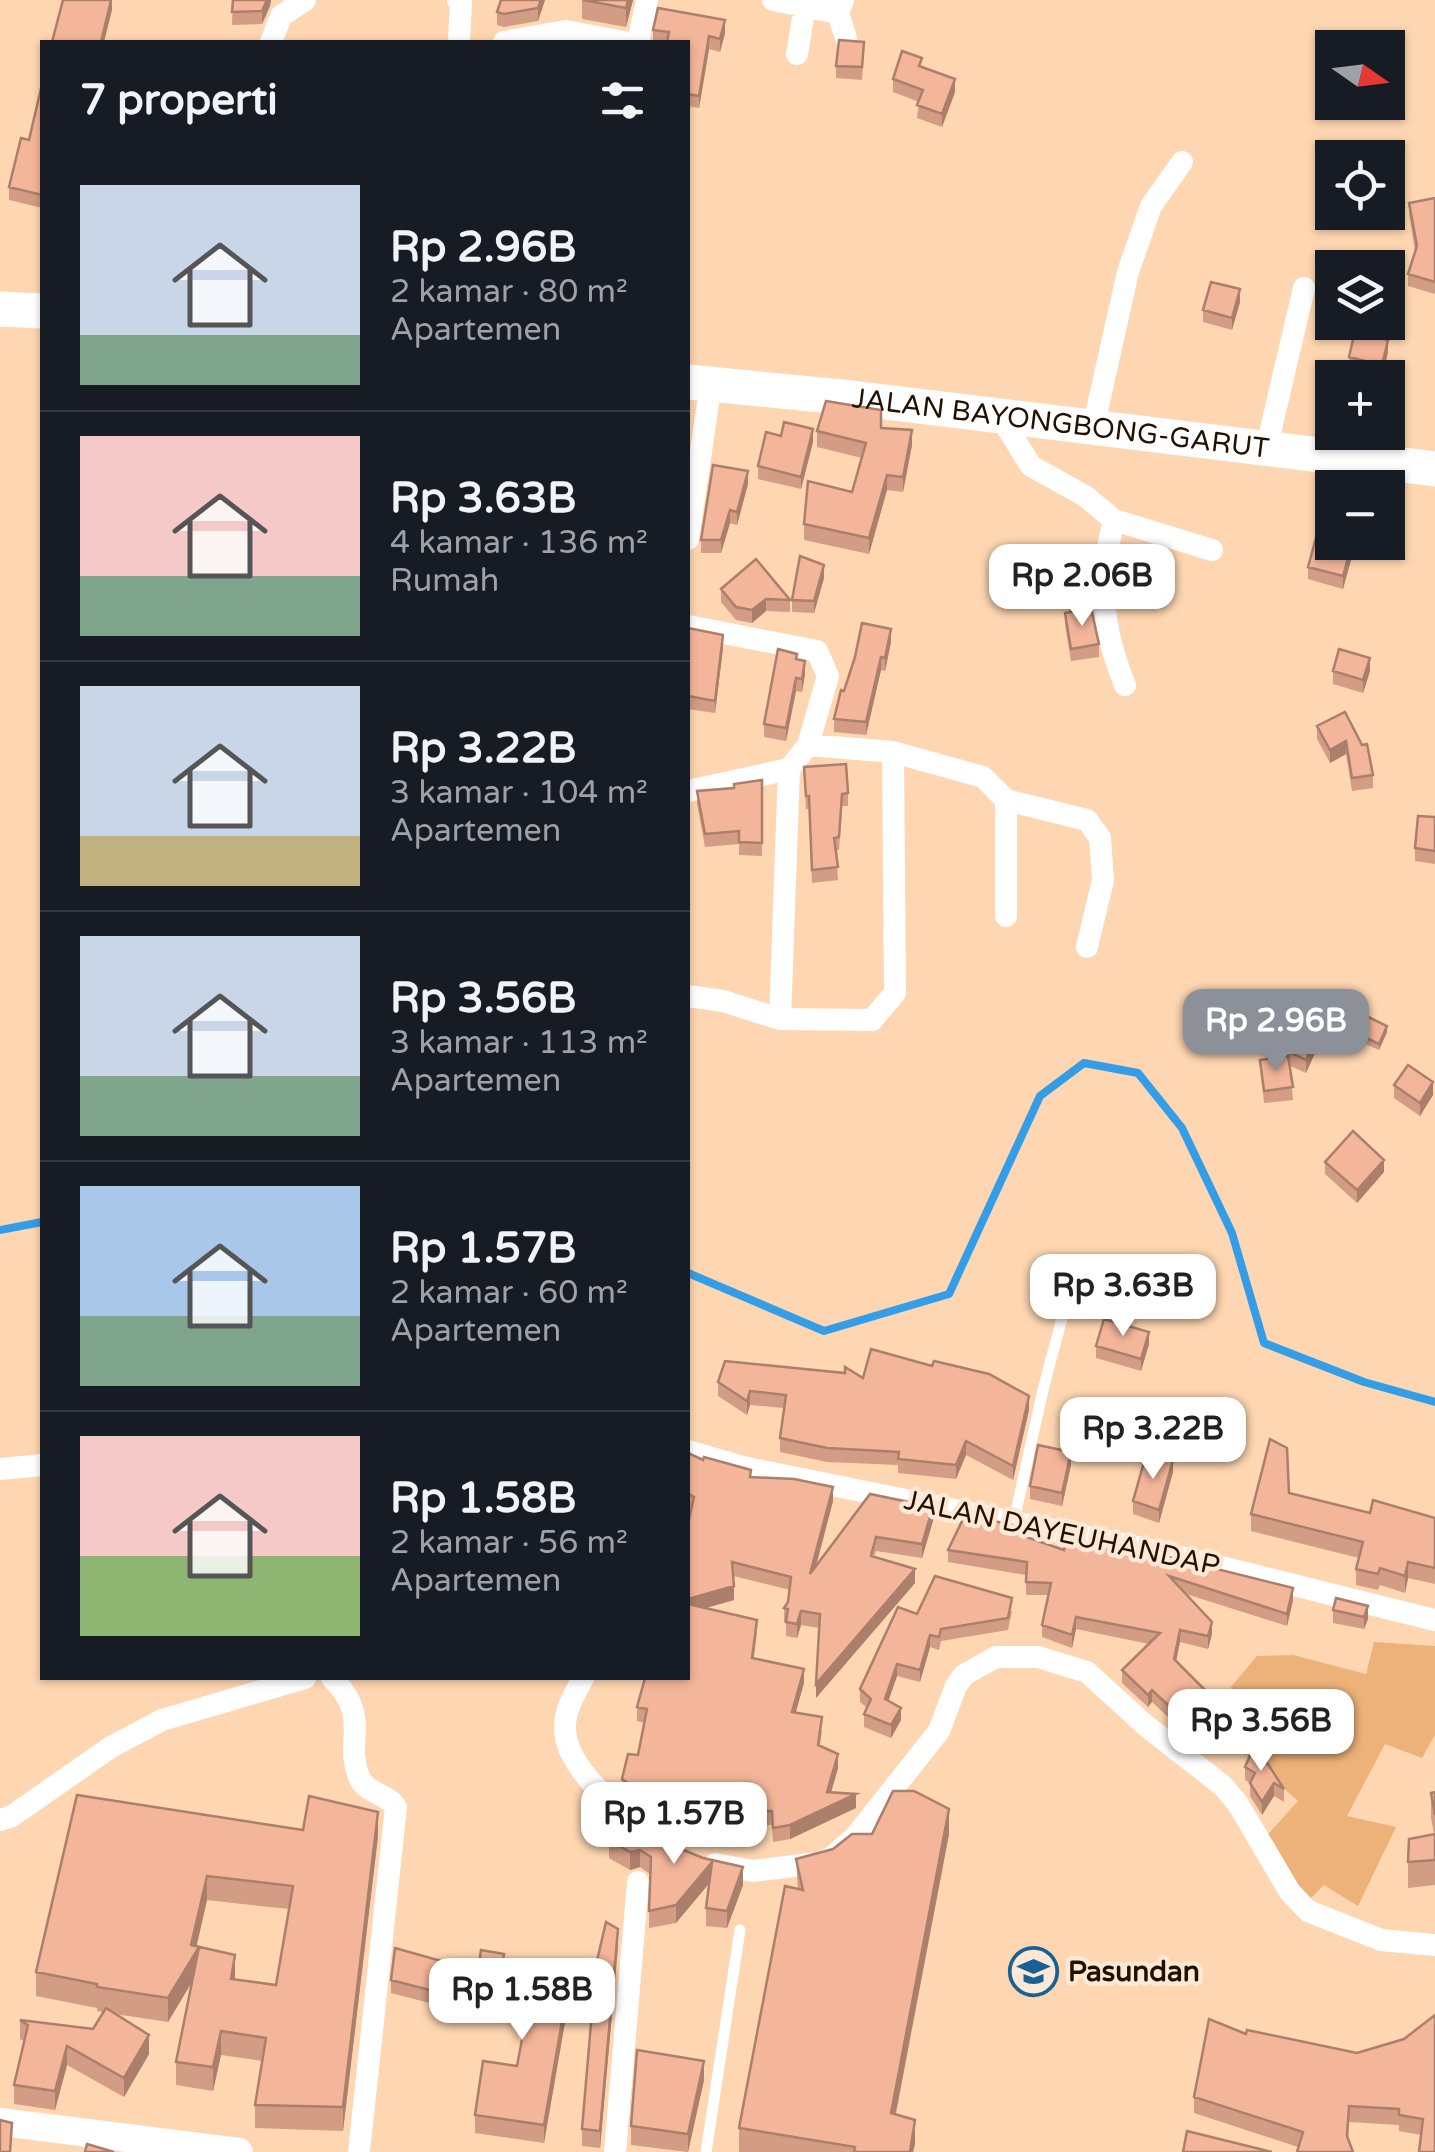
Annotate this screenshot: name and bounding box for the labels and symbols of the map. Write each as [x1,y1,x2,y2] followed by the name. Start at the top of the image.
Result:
[1315,30,1405,120] north arrow
[850,381,1271,466] street label: JALAN BAYONGBONG-GARUT
[979,544,1185,629] pin: Rp 2.06B
[1173,989,1379,1074] pin: Rp 2.96B
[1020,1254,1226,1339] pin: Rp 3.63B
[1050,1397,1256,1482] pin: Rp 3.22B
[901,1483,1223,1583] street label: JALAN DAYEUHANDAP
[1158,1689,1364,1774] pin: Rp 3.56B
[571,1782,777,1867] pin: Rp 1.57B
[1007,1946,1059,1998] school or university icon: Pasundan
[1068,1955,1200,1989] place label: Pasundan
[419,1958,625,2043] pin: Rp 1.58B

